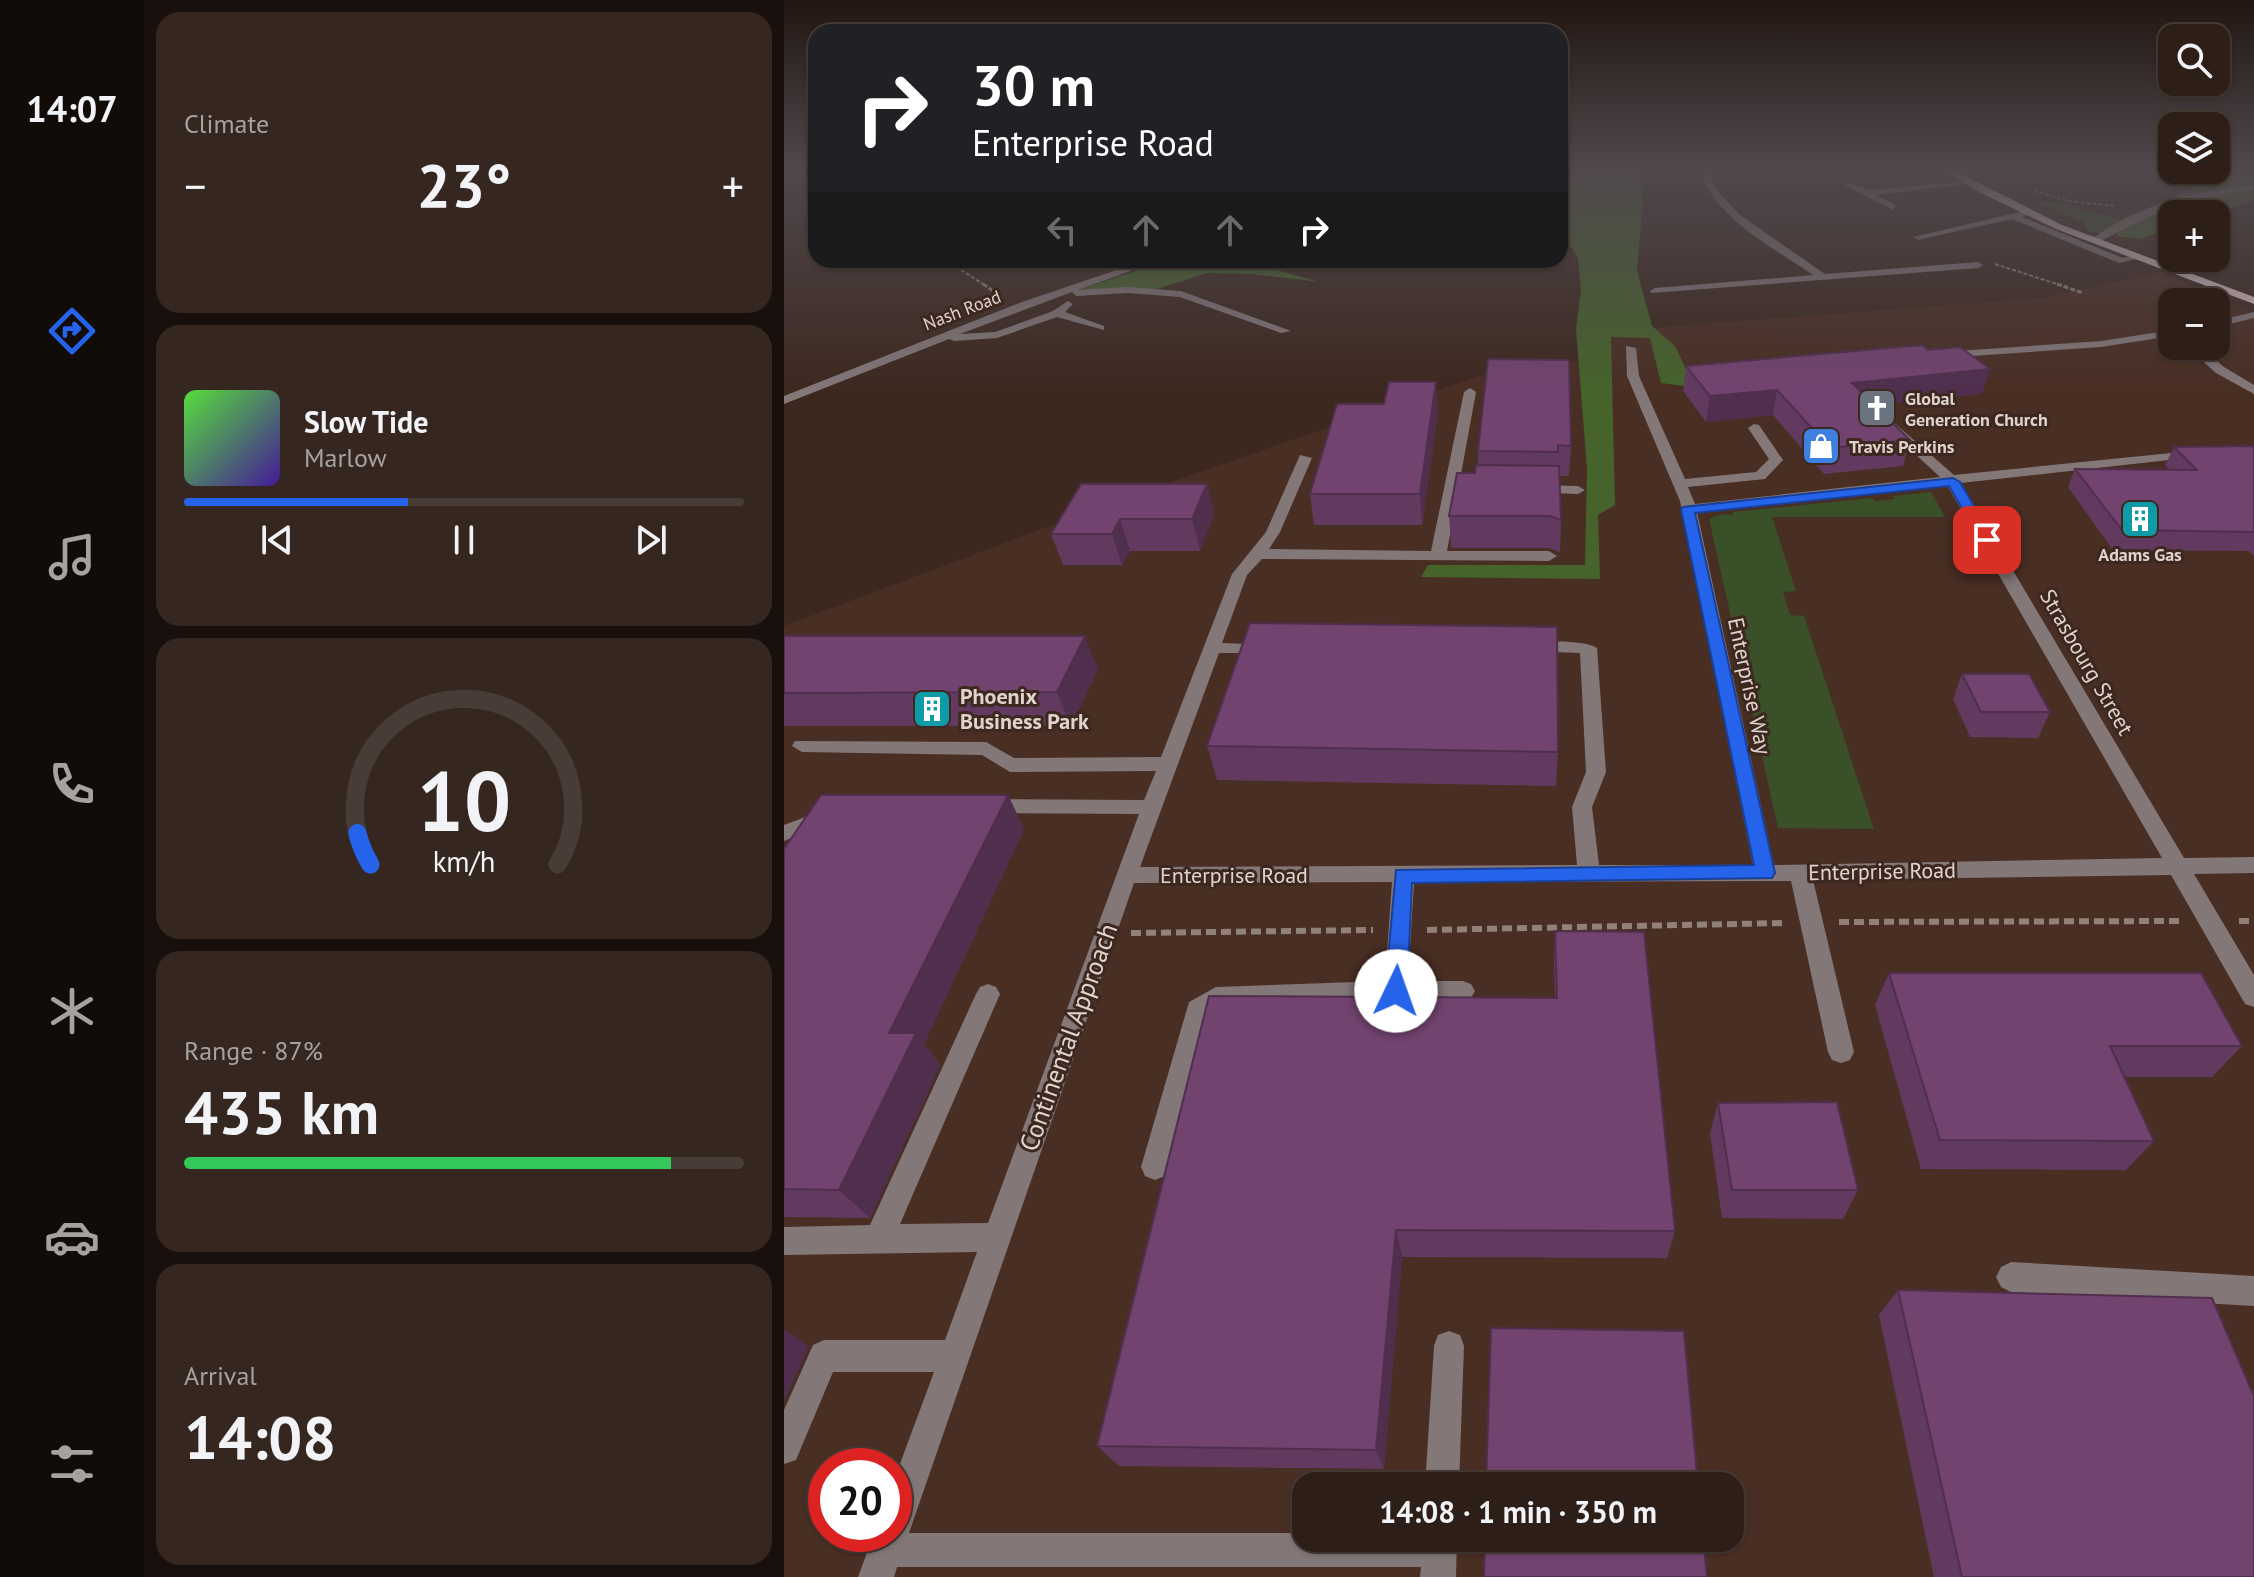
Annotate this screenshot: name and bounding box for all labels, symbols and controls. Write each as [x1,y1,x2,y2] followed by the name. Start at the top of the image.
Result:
[2158,24,2230,360] map controls
[2158,24,2230,96] button: search
[972,49,1095,121] text: 30 m
[840,56,944,160] icon: right
[26,85,118,132] text: 14:07
[184,107,269,140] text: Climate
[2158,112,2230,184] button: layers
[972,119,1214,166] text: Enterprise Road
[417,146,511,224] text: 23°
[184,157,206,214] text: −
[722,157,744,214] text: +
[2158,200,2230,272] button: +
[1040,208,1084,252] icon: left
[1124,208,1168,252] icon: ahead
[1208,208,1252,252] icon: ahead
[1292,208,1336,252] icon: right
[920,285,1004,335] street label: Nash Road
[2158,288,2230,360] button: −
[44,303,100,359] icon: directions
[1856,387,1898,429] church icon: Global Generation Church
[1905,387,2048,431] place label: Global Generation Church
[304,402,429,441] text: Slow Tide
[1800,425,1842,467] shop icon: Travis Perkins
[1849,435,1955,458] place label: Travis Perkins
[304,441,387,474] text: Marlow
[2119,498,2161,540] building icon: Adams Gas
[1953,506,2021,574] pin
[255,518,299,562] icon: previous
[442,518,486,562] icon: pause
[629,518,673,562] icon: next
[1965,518,2009,562] icon: arrive
[44,529,100,585] icon: music
[2098,543,2182,566] place label: Adams Gas
[2034,584,2140,740] street label: Strasbourg Street
[1722,615,1778,758] street label: Enterprise Way
[960,682,1089,735] place label: Phoenix Business Park
[911,688,953,730] building icon: Phoenix Business Park
[417,745,511,853] text: 10
[44,756,100,812] icon: phone
[433,843,495,880] text: km/h
[1808,856,1956,886] street label: Enterprise Road
[1160,861,1308,889] street label: Enterprise Road
[1011,919,1125,1155] street label: Continental Approach
[1354,949,1438,1033] position arrow
[44,983,100,1039] icon: climate
[184,1034,323,1067] text: Range · 87%
[184,1073,379,1151] text: 435 km
[44,1209,100,1265] icon: car
[184,1359,257,1392] text: Arrival
[184,1398,336,1476] text: 14:08
[44,1436,100,1492] icon: filters
[808,1448,912,1552] speed limit sign: 20
[1379,1492,1657,1531] text: 14:08 · 1 min · 350 m

